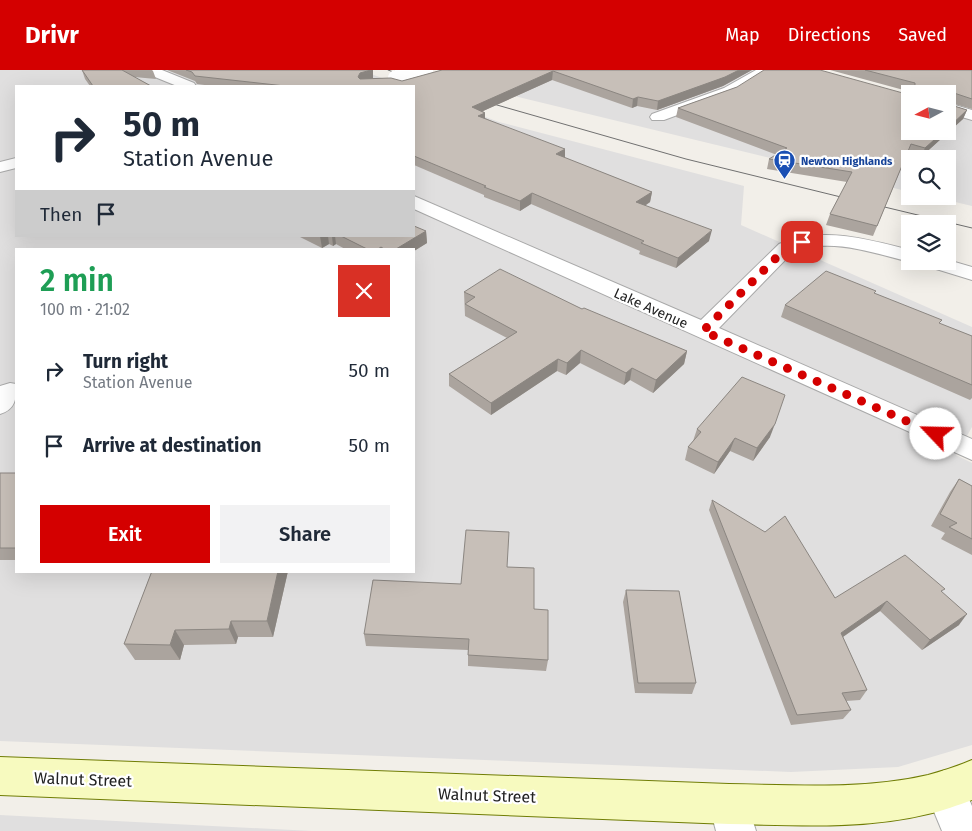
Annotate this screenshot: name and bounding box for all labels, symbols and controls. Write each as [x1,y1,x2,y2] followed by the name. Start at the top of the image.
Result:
[25,21,79,49] text: Drivr
[725,24,760,46] text: Map
[788,24,870,46] text: Directions
[898,24,947,46] text: Saved
[901,85,956,140] north arrow
[901,85,956,270] map controls
[123,103,200,145] text: 50 m
[40,105,105,170] icon: right
[123,145,273,172] text: Station Avenue
[773,149,797,180] station icon: Newton Highlands
[901,150,956,205] button: search
[801,155,893,168] place label: Newton Highlands
[92,200,120,228] icon: arrive
[40,203,82,226] text: Then
[901,215,956,270] button: layers
[781,221,823,263] pin
[788,228,816,256] icon: arrive
[40,263,114,299] text: 2 min
[338,265,390,317] button: close
[611,285,690,332] street label: Lake Avenue
[40,300,130,319] text: 100 m · 21:02
[83,350,168,373] text: Turn right
[40,357,68,385] icon: right
[349,359,390,382] text: 50 m
[83,373,192,392] text: Station Avenue
[909,407,961,459] position arrow
[40,432,68,460] icon: arrive
[83,434,262,457] text: Arrive at destination
[349,434,390,457] text: 50 m
[40,505,210,563] button: Exit
[220,505,390,563] button: Share
[34,768,133,791] street label: Walnut Street
[438,784,537,807] street label: Walnut Street

